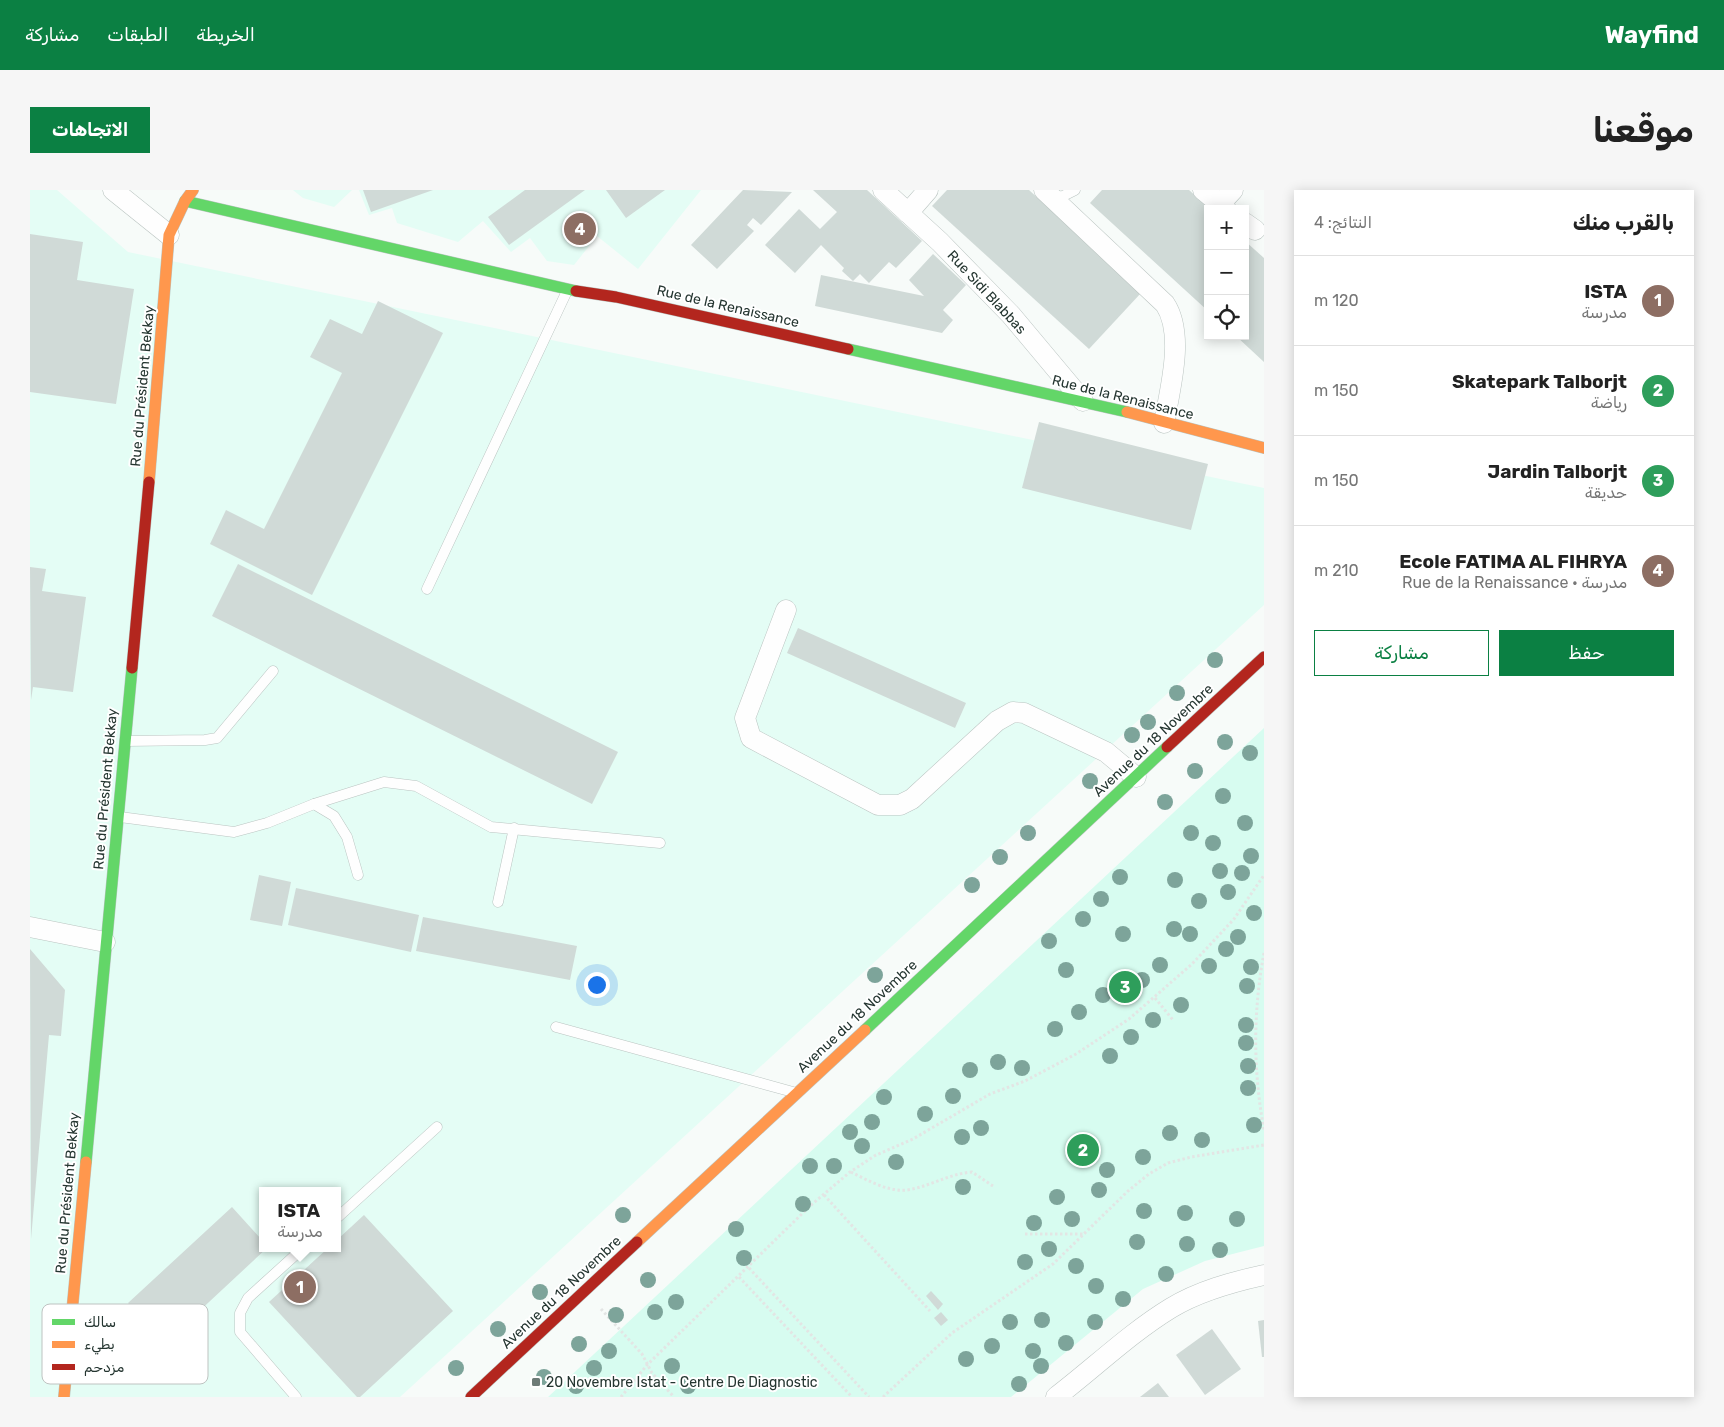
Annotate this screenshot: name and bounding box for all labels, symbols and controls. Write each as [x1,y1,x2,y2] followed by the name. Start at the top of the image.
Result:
[1605,21,1699,49] text: Wayfind
[25,24,79,46] text: مشاركة
[107,24,168,46] text: الطبقات
[196,24,255,46] text: الخريطة
[30,107,150,153] button: الاتجاهات
[1592,109,1694,151] text: موقعنا
[1204,205,1249,340] map controls
[1204,205,1249,250] button: +
[564,210,596,248] pin: 4
[1573,210,1674,235] text: بالقرب منك
[1314,213,1372,232] text: النتائج: 4
[944,247,1030,338] street label: Rue Sidi Blabbas
[1204,250,1249,295] button: −
[1584,280,1627,303] text: ISTA
[655,282,801,331] street label: Rue de la Renaissance
[1314,291,1359,310] text: 120 m
[1654,291,1662,310] text: 1
[1204,295,1249,340] button: locate
[1582,303,1627,322] text: مدرسة
[127,304,158,467] street label: Rue du Président Bekkay
[1452,370,1627,393] text: Skatepark Talborjt
[1050,372,1196,423] street label: Rue de la Renaissance
[1314,381,1359,400] text: 150 m
[1653,381,1663,400] text: 2
[1591,393,1627,412] text: رياضة
[1488,460,1627,483] text: Jardin Talborjt
[1314,471,1359,490] text: 150 m
[1653,471,1663,490] text: 3
[1585,483,1627,502] text: حديقة
[1399,550,1627,573] text: Ecole FATIMA AL FIHRYA
[1314,561,1359,580] text: 210 m
[1653,561,1663,580] text: 4
[1402,573,1627,592] text: مدرسة · Rue de la Renaissance
[1314,630,1489,676] button: مشاركة
[1499,630,1674,676] button: حفظ
[1090,680,1217,800] street label: Avenue du 18 Novembre
[90,707,121,870] street label: Rue du Président Bekkay
[794,956,921,1076] street label: Avenue du 18 Novembre
[1109,968,1141,1006] pin: 3
[584,972,610,998] your location
[52,1111,83,1274] street label: Rue du Président Bekkay
[1067,1131,1099,1169] pin: 2
[259,1187,341,1252] popup
[277,1199,320,1222] text: ISTA
[277,1222,323,1241] text: مدرسة
[498,1232,625,1352] street label: Avenue du 18 Novembre
[284,1268,316,1306] pin: 1
[42,1304,208,1384] legend
[84,1314,116,1331] text: سالك
[84,1336,115,1355] text: بطيء
[84,1359,124,1376] text: مزدحم
[546,1374,818,1391] place label: 20 Novembre Istat - Centre De Diagnostic
[530,1376,542,1388] marker: 20 Novembre Istat - Centre De Diagnostic

